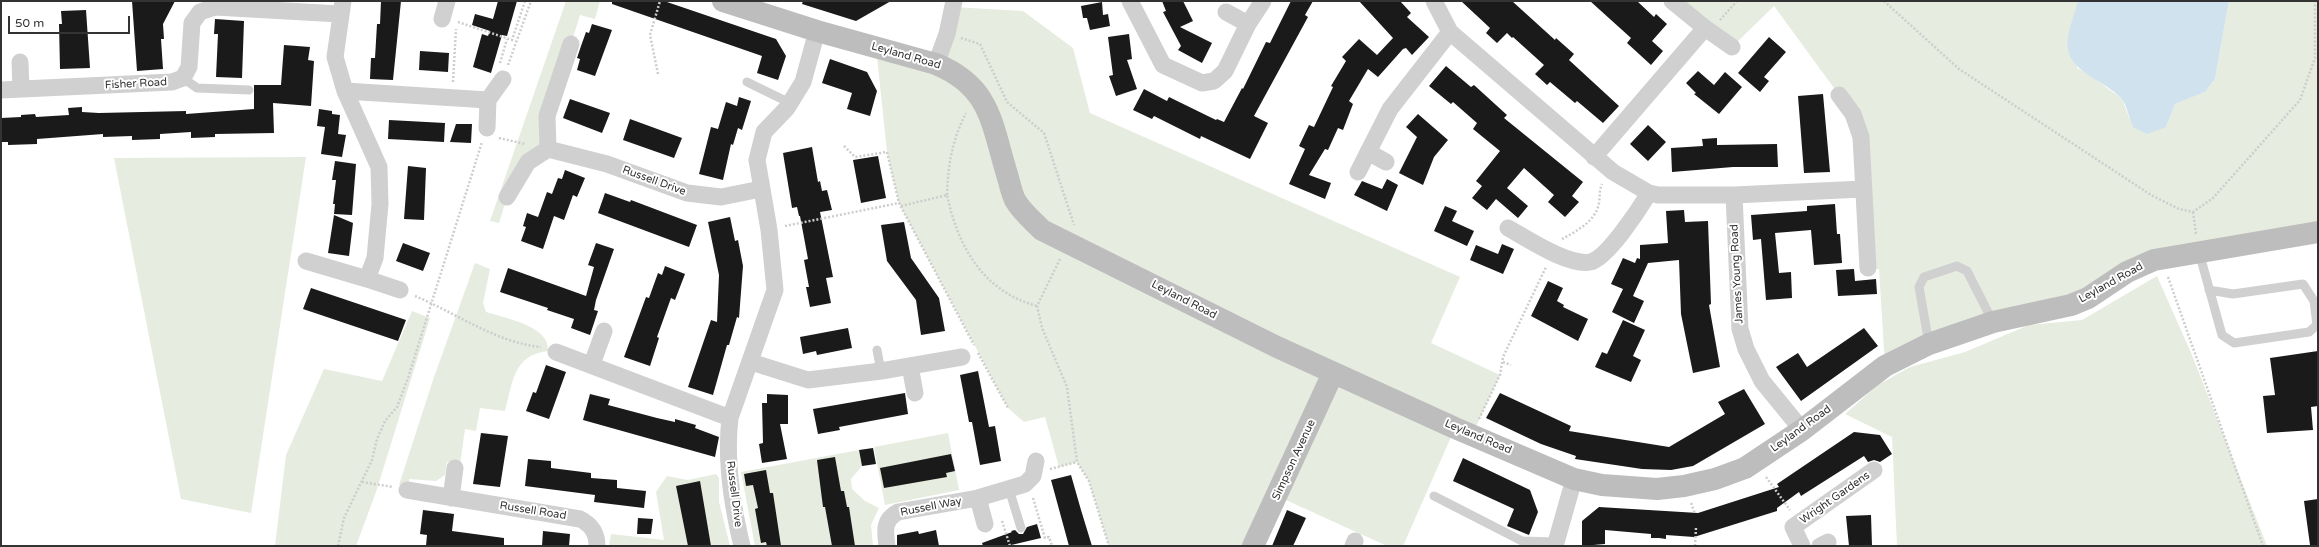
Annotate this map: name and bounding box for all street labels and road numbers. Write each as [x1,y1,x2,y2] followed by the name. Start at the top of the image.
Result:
[870,40,942,72] street label: Leyland Road
[105,76,167,92] street label: Fisher Road
[620,163,688,199] street label: Russell Drive
[1728,224,1746,324] street label: James Young Road
[2077,260,2145,306] street label: Leyland Road
[1149,278,1219,322] street label: Leyland Road
[1768,403,1834,455] street label: Leyland Road
[1443,417,1513,457] street label: Leyland Road
[1270,418,1318,502] street label: Simpson Avenue
[723,460,745,528] street label: Russell Drive
[1797,469,1873,527] street label: Wright Gardens
[899,495,963,519] street label: Russell Way
[499,499,567,523] street label: Russell Road

